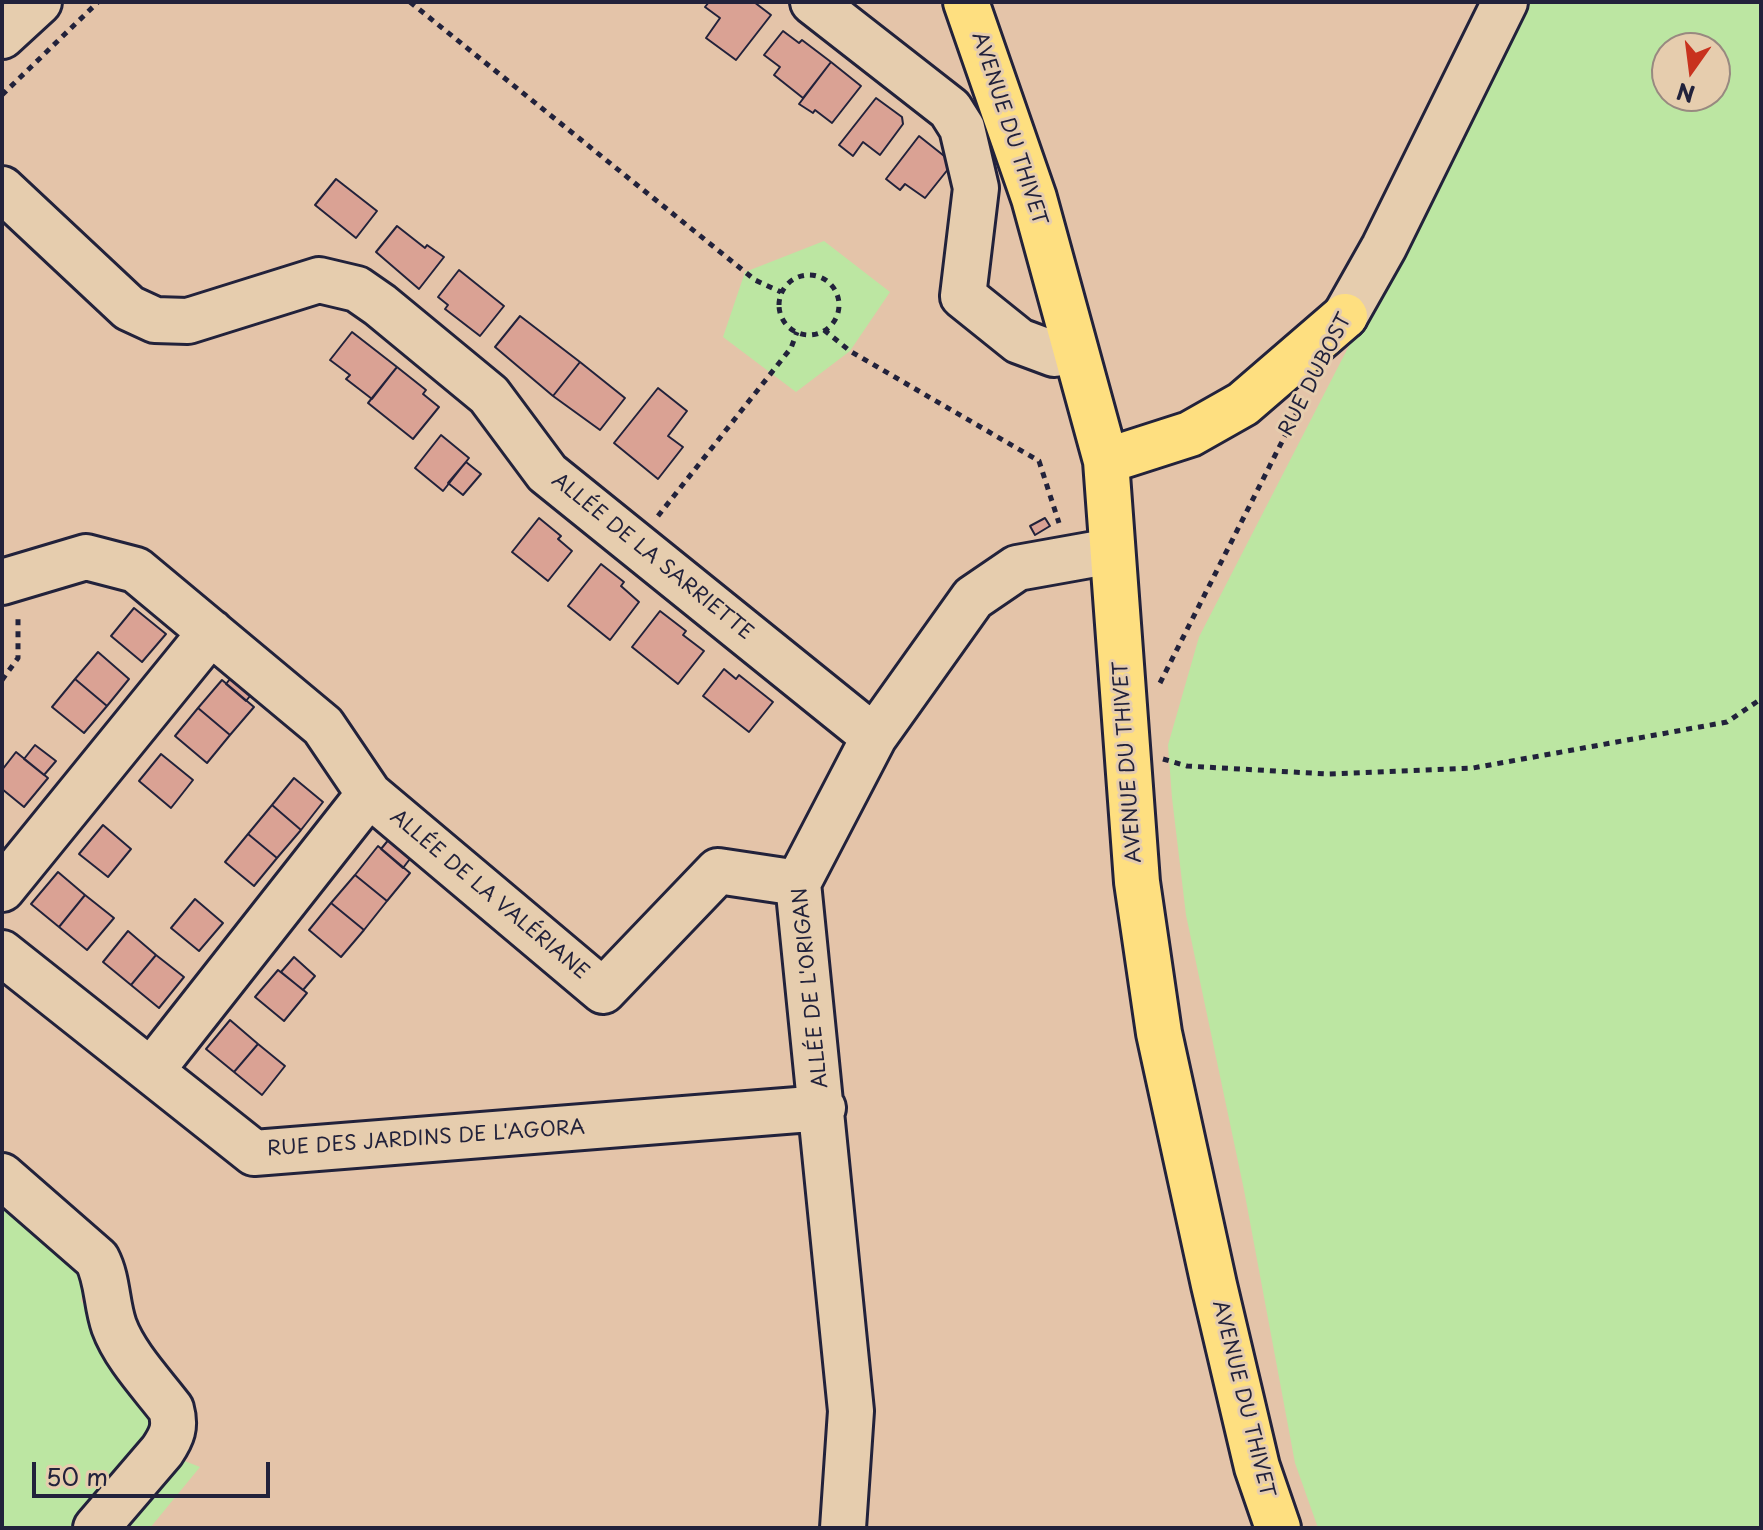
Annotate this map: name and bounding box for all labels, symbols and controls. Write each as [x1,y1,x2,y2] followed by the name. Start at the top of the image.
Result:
[966,29,1052,229] street label: AVENUE DU THIVET
[1651,32,1731,112] north arrow
[1673,76,1698,112] text: N
[1275,309,1357,441] street label: RUE DUBOST
[547,469,757,645] street label: ALLÉE DE LA SARRIETTE
[1109,660,1147,864] street label: AVENUE DU THIVET
[385,805,593,985] street label: ALLÉE DE LA VALÉRIANE
[789,886,833,1090] street label: ALLÉE DE L'ORIGAN
[266,1116,586,1162] street label: RUE DES JARDINS DE L'AGORA
[1207,1298,1279,1500] street label: AVENUE DU THIVET
[36,1446,274,1496] scale bar
[46,1458,108,1494] text: 50 m

